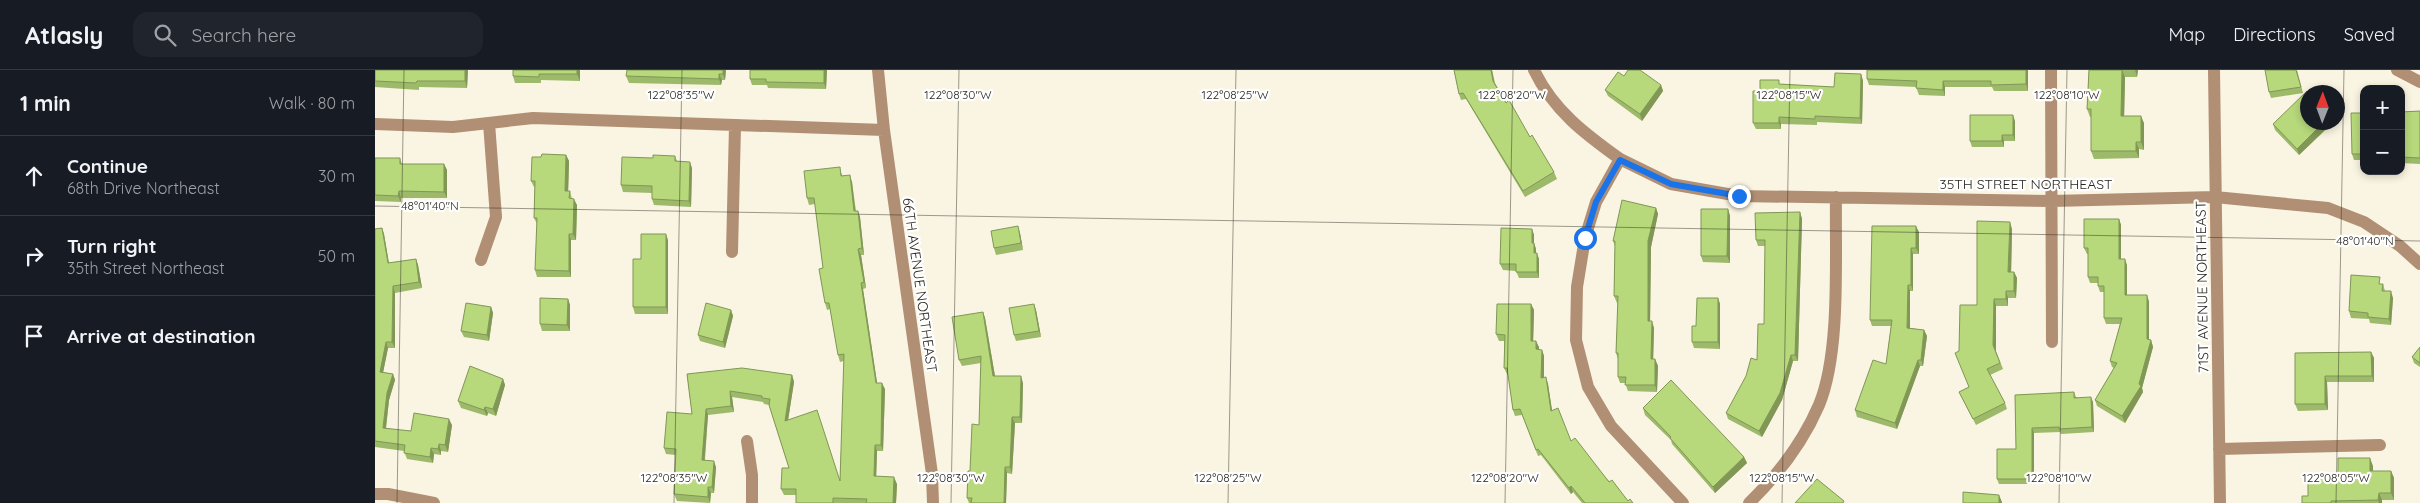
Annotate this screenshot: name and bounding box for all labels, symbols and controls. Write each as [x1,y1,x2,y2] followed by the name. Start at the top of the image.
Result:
[133,12,483,57] search box
[25,20,103,50] text: Atlasly
[151,21,179,49] icon: search
[191,23,296,47] text: Search here
[2168,23,2205,46] text: Map
[2233,23,2316,46] text: Directions
[2344,23,2395,46] text: Saved
[2300,85,2345,130] north arrow
[2360,85,2405,175] map controls
[2360,85,2405,130] button: +
[648,87,715,102] text: 122°08'35"W
[924,87,992,102] text: 122°08'30"W
[1201,87,1269,102] text: 122°08'25"W
[1478,87,1546,102] text: 122°08'20"W
[1757,87,1822,102] text: 122°08'15"W
[2034,87,2100,102] text: 122°08'10"W
[20,90,71,116] text: 1 min
[269,93,355,113] text: Walk · 80 m
[2360,130,2405,175] button: −
[67,154,148,178] text: Continue
[20,162,48,190] icon: ahead
[318,166,355,186] text: 30 m
[1939,175,2113,193] street label: 35TH STREET NORTHEAST
[67,178,220,198] text: 68th Drive Northeast
[1728,185,1751,208] route end
[899,196,941,374] street label: 66TH AVENUE NORTHEAST
[401,198,459,213] text: 48°01'40"N
[2191,201,2213,373] street label: 71ST AVENUE NORTHEAST
[1574,227,1597,250] route start
[2336,233,2394,248] text: 48°01'40"N
[67,234,156,258] text: Turn right
[20,242,48,270] icon: right
[318,246,355,266] text: 50 m
[67,258,225,278] text: 35th Street Northeast
[20,322,48,350] icon: arrive
[67,324,256,348] text: Arrive at destination
[641,470,708,485] text: 122°08'35"W
[917,470,985,485] text: 122°08'30"W
[1194,470,1262,485] text: 122°08'25"W
[1471,470,1539,485] text: 122°08'20"W
[1750,470,1815,485] text: 122°08'15"W
[2026,470,2092,485] text: 122°08'10"W
[2302,470,2370,485] text: 122°08'05"W

